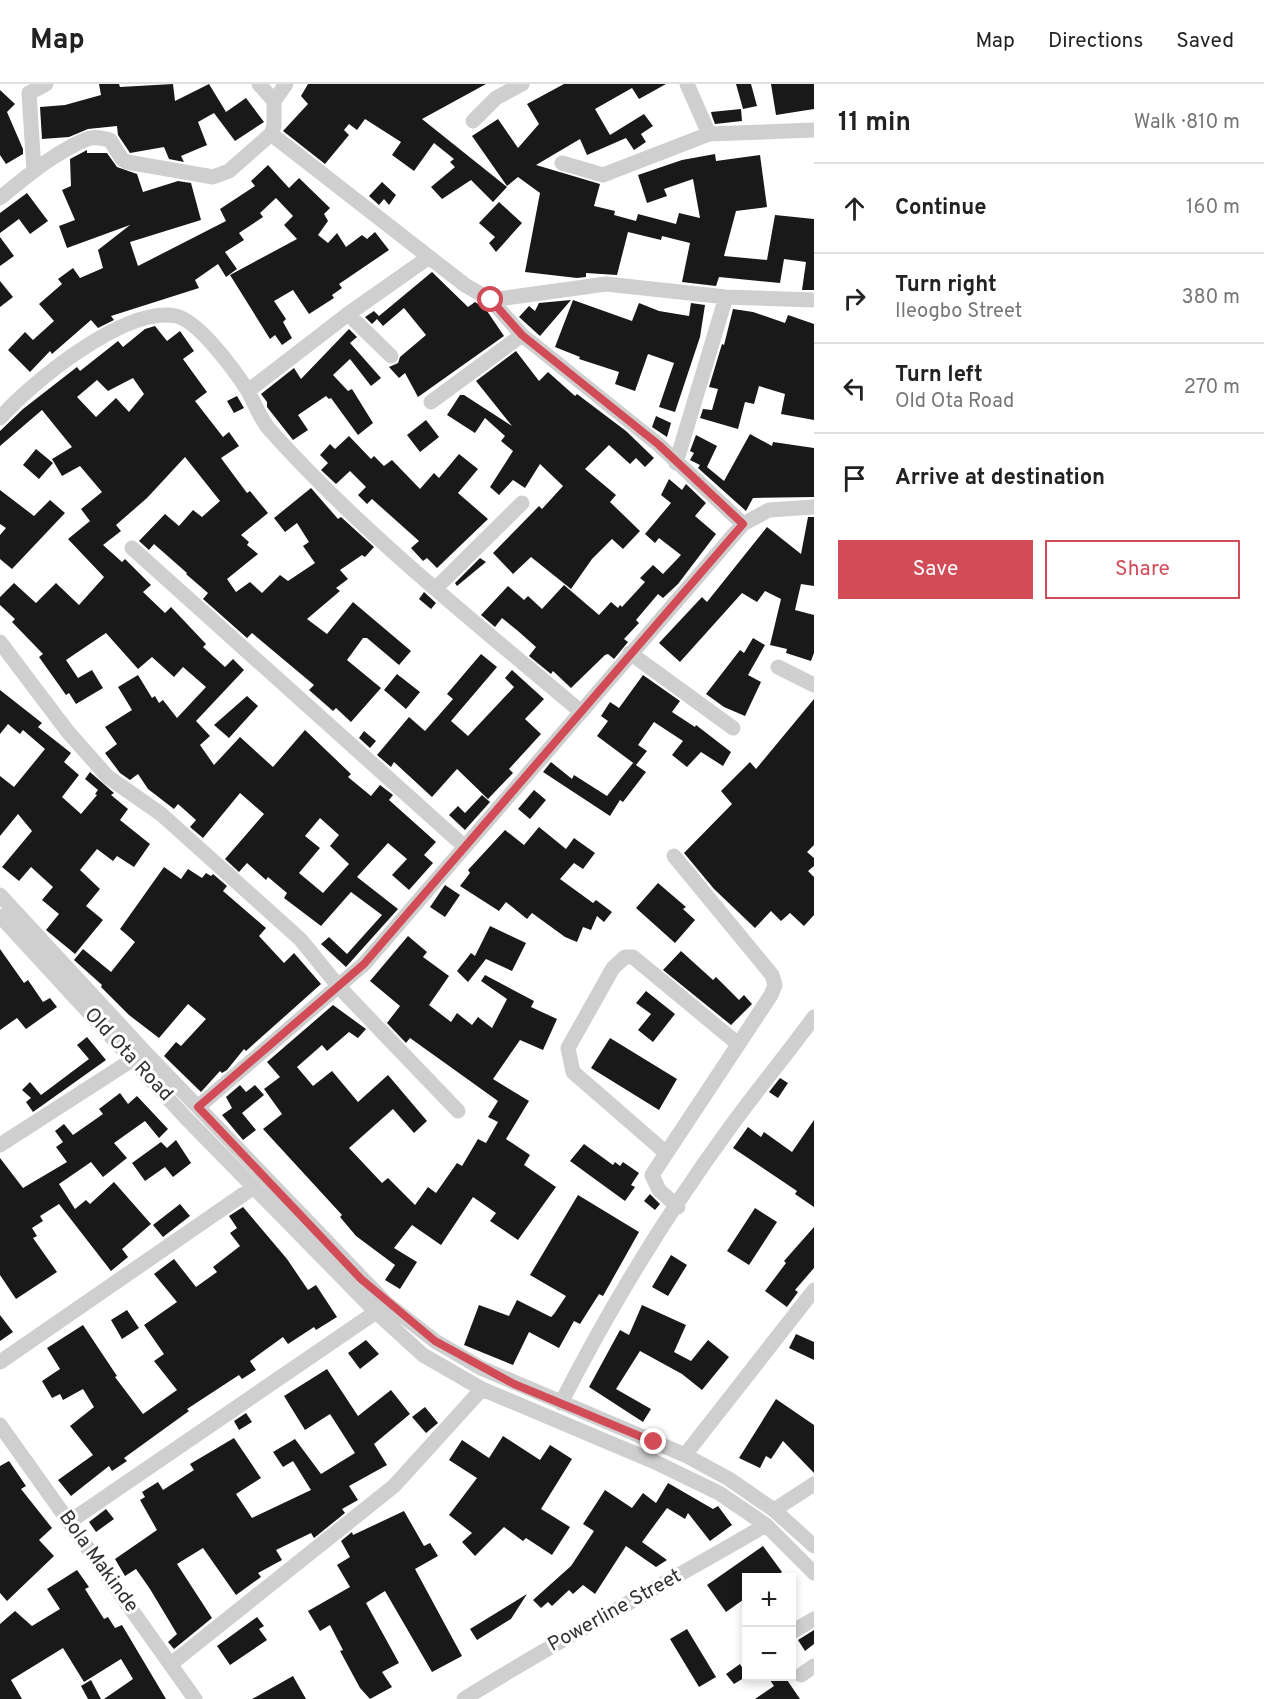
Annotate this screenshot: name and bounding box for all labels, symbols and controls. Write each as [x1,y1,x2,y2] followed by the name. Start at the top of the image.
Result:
[30,23,85,59] text: Map
[975,28,1015,55] text: Map
[1048,28,1143,55] text: Directions
[1176,28,1234,55] text: Saved
[838,107,911,140] text: 11 min
[1134,110,1240,136] text: Walk · 810 m
[838,192,871,225] icon: ahead
[895,195,986,222] text: Continue
[1186,195,1240,221] text: 160 m
[895,272,997,299] text: Turn right
[838,282,871,315] icon: right
[1181,285,1240,311] text: 380 m
[477,286,503,312] route start
[895,299,1022,325] text: Ileogbo Street
[895,362,983,389] text: Turn left
[838,372,871,405] icon: left
[1184,375,1240,401] text: 270 m
[895,389,1014,415] text: Old Ota Road
[838,462,871,495] icon: arrive
[895,465,1105,492] text: Arrive at destination
[838,540,1033,599] button: Save
[1045,540,1240,599] button: Share
[78,1003,178,1107] street label: Old Ota Road
[640,1428,666,1454] route end
[52,1506,144,1618] street label: Bola Makinde
[544,1564,686,1658] street label: Powerline Street
[742,1573,796,1681] map controls
[742,1573,796,1627] button: +
[742,1627,796,1681] button: −

